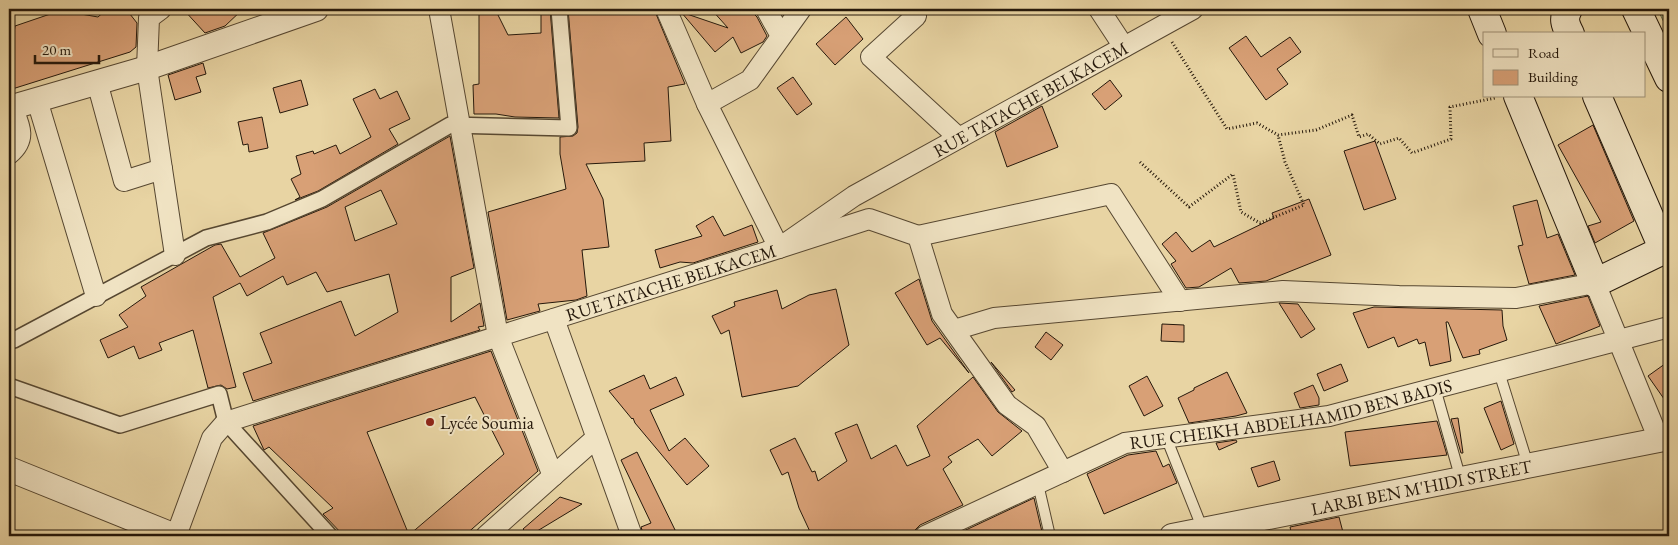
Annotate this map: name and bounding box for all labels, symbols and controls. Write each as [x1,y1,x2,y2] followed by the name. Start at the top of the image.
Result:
[35,32,99,64] scale bar
[1483,32,1646,98] legend
[929,36,1132,162] street label: RUE TATACHE BELKACEM
[42,40,71,59] text: 20 m
[1528,43,1560,62] text: Road
[1528,67,1578,86] text: Building
[563,238,779,326] street label: RUE TATACHE BELKACEM
[1128,373,1454,454] street label: RUE CHEIKH ABDELHAMID BEN BADIS
[440,411,535,434] place label: Lycée Soumia
[424,416,436,428] marker: Lycée Soumia
[1309,454,1534,520] street label: LARBI BEN M'HIDI STREET

